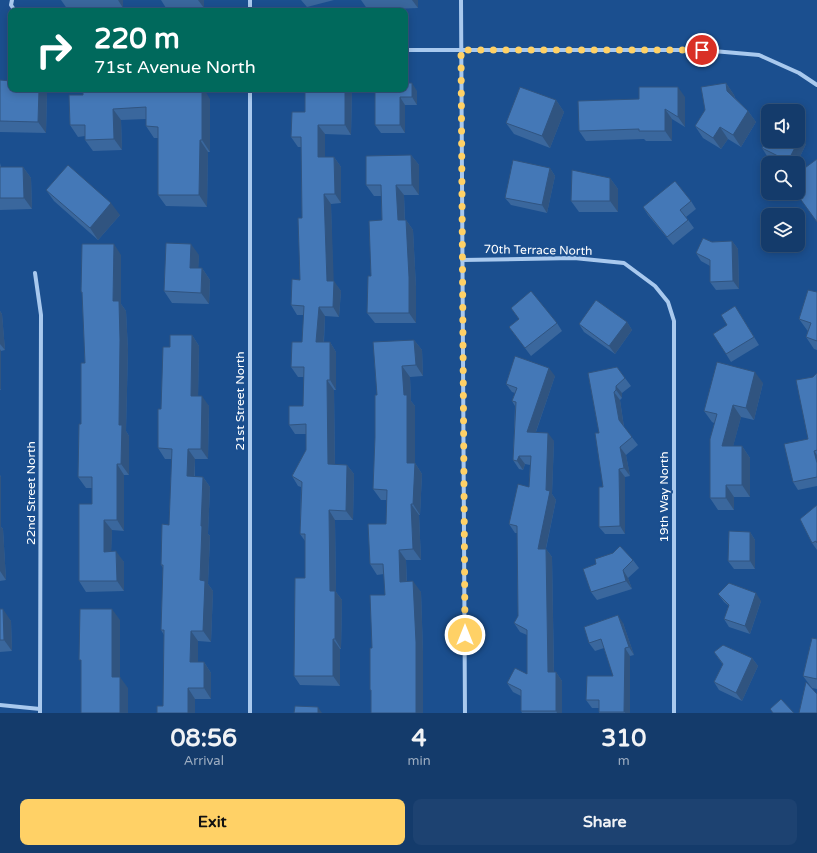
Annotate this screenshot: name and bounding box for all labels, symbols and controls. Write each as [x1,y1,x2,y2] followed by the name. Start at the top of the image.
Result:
[94,22,180,56] text: 220 m
[28,24,80,76] icon: right
[685,33,719,67] pin
[691,39,713,61] icon: arrive
[94,56,256,78] text: 71st Avenue North
[761,104,805,252] map controls
[761,104,805,148] button: sound
[761,156,805,200] button: search
[761,208,805,252] button: layers
[483,242,593,258] street label: 70th Terrace North
[233,351,247,451] street label: 21st Street North
[24,441,38,545] street label: 22nd Street North
[657,451,671,543] street label: 19th Way North
[444,614,486,656] position arrow
[171,724,237,753] text: 08:56
[412,724,427,753] text: 4
[601,724,646,753] text: 310
[184,753,224,769] text: Arrival
[408,753,431,769] text: min
[618,753,630,769] text: m
[20,799,405,845] button: Exit
[413,799,797,845] button: Share

